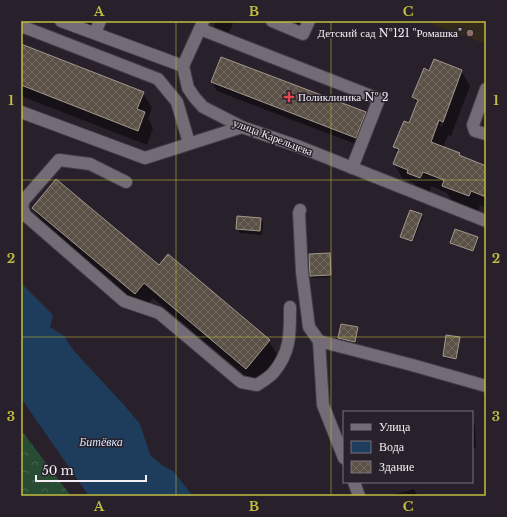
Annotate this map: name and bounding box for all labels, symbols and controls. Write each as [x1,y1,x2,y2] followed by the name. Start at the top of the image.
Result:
[93,3,105,20] text: A
[249,3,259,20] text: B
[403,3,414,20] text: C
[318,26,462,40] place label: Детский сад №121 "Ромашка"
[465,28,475,38] marker: Детский сад №121 "Ромашка"
[298,90,389,104] place label: Поликлиника № 2
[283,91,295,103] marker: Поликлиника № 2
[8,92,14,109] text: 1
[493,92,499,109] text: 1
[231,115,315,159] street label: улица Карельцева
[7,250,15,267] text: 2
[492,250,500,267] text: 2
[7,408,15,425] text: 3
[492,408,500,425] text: 3
[343,411,473,483] legend
[379,419,411,434] text: Улица
[78,434,123,449] water label: Битёвка
[379,439,405,454] text: Вода
[36,457,146,483] scale bar
[379,459,414,474] text: Здание
[42,463,74,478] text: 50 m
[93,498,105,515] text: A
[249,498,259,515] text: B
[403,498,414,515] text: C

